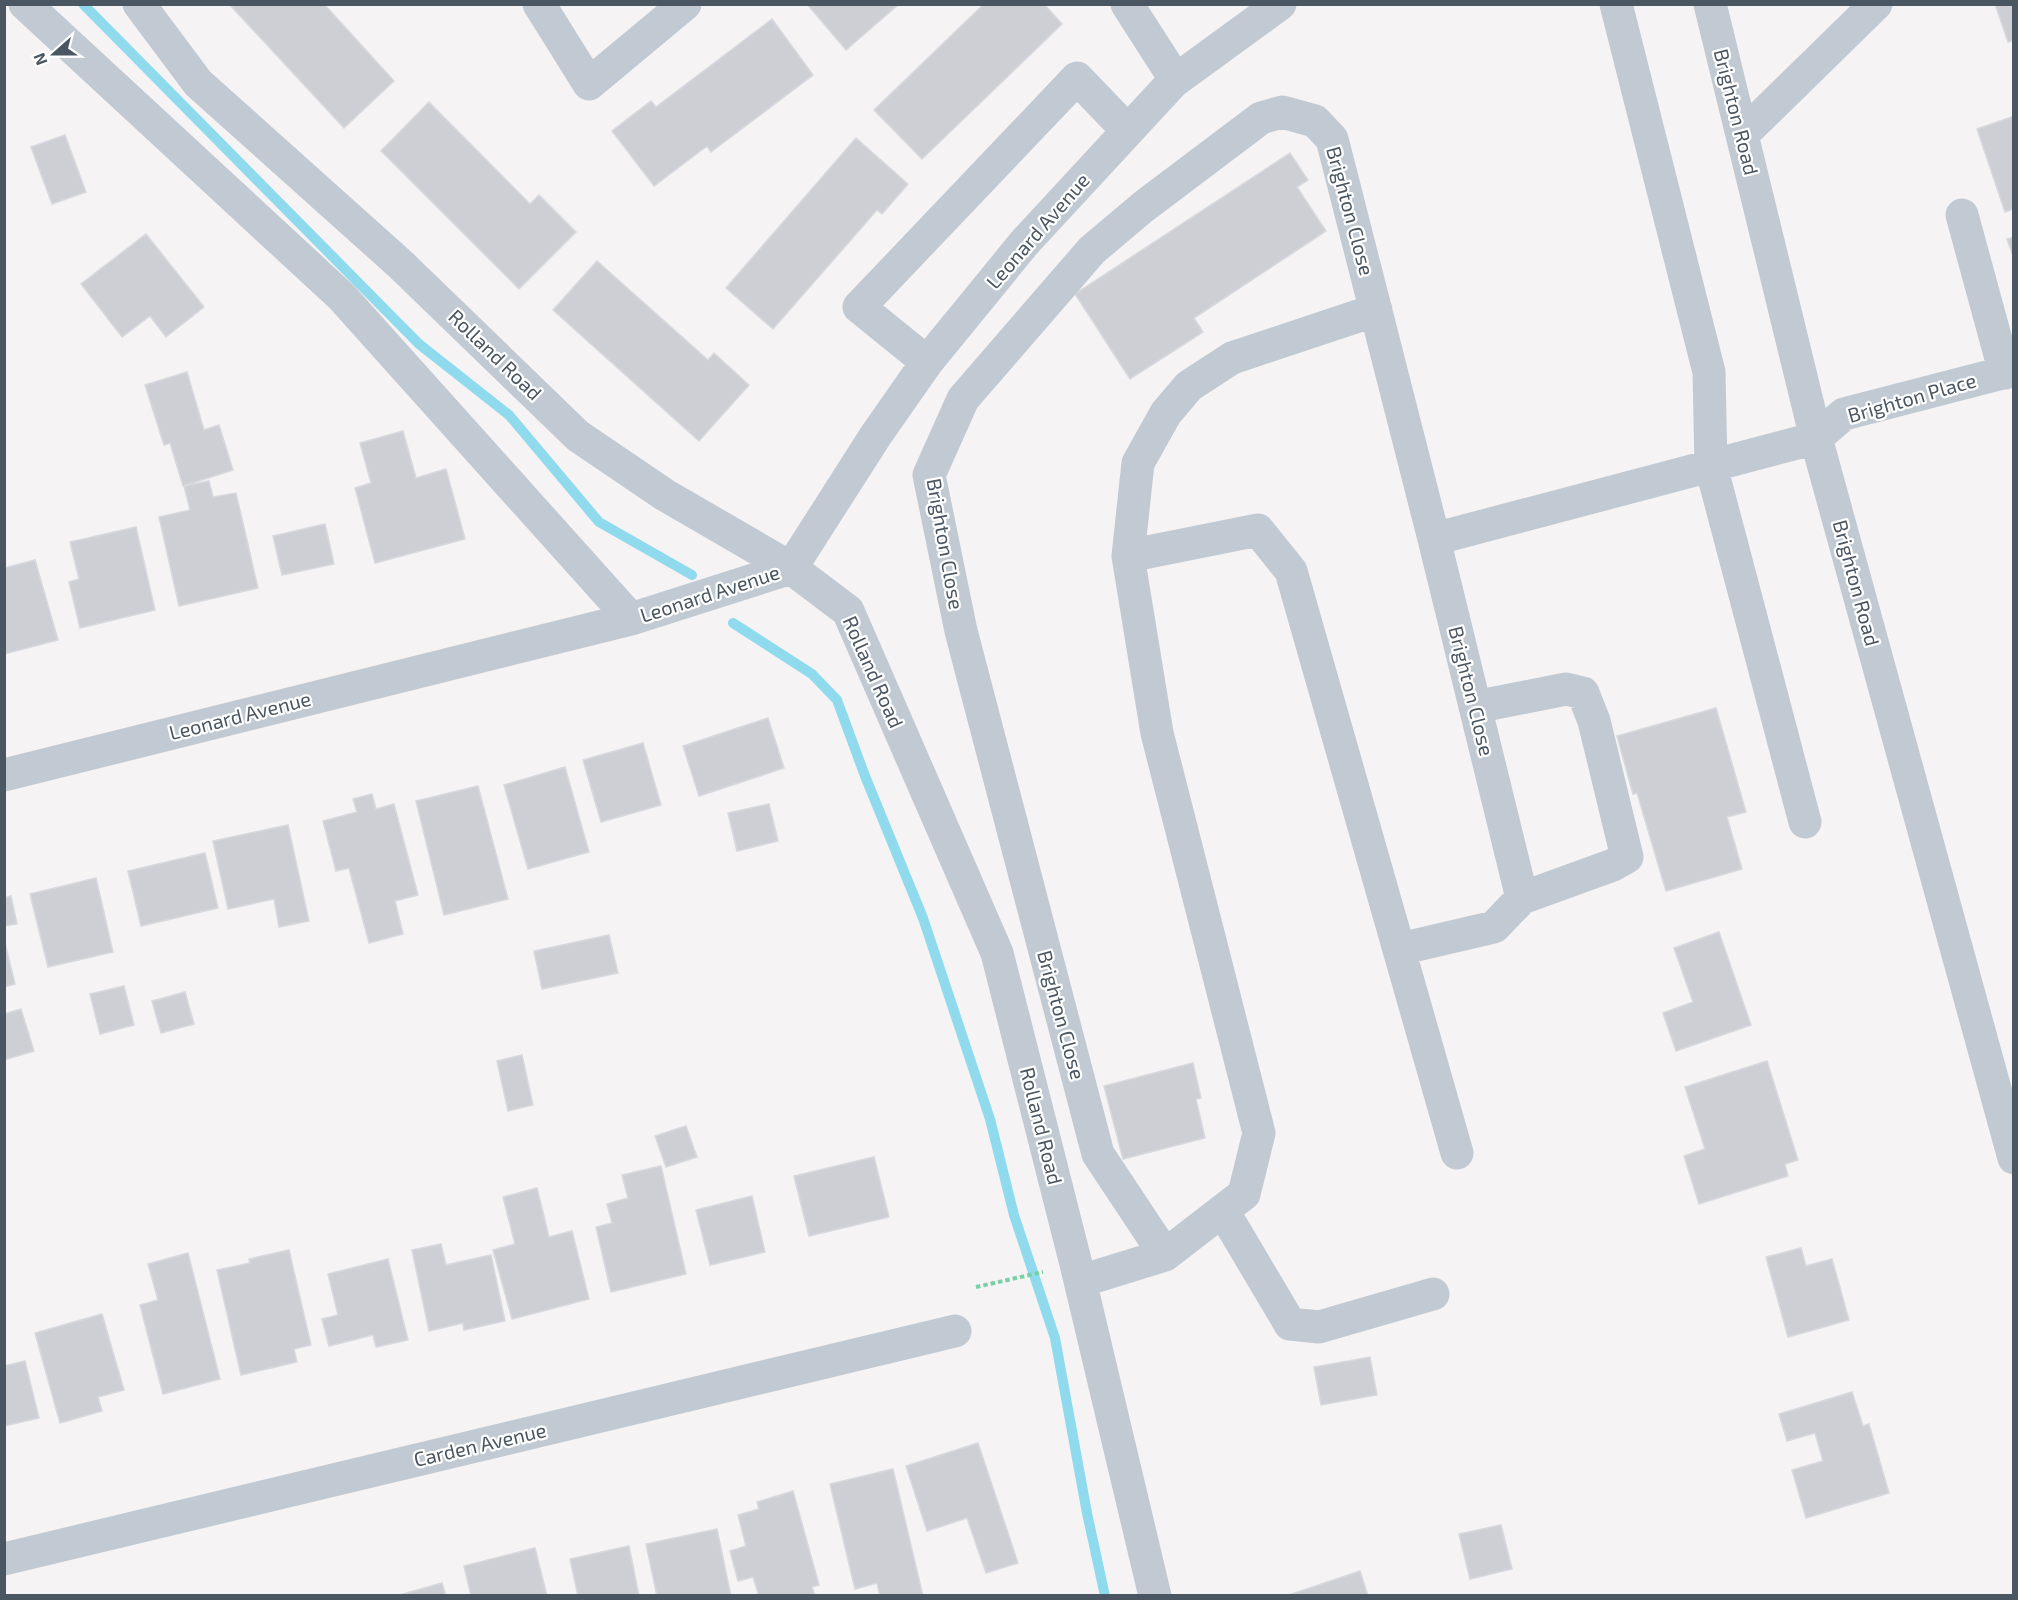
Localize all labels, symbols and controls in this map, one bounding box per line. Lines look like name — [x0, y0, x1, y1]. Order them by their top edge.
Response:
north arrow — [24, 24, 84, 84]
street label: Brighton Road — [1710, 46, 1764, 177]
text: N — [29, 51, 50, 68]
street label: Brighton Close — [1322, 143, 1380, 278]
street label: Leonard Avenue — [981, 168, 1094, 293]
street label: Rolland Road — [444, 304, 547, 405]
street label: Brighton Place — [1845, 367, 1979, 427]
street label: Brighton Close — [923, 476, 969, 611]
street label: Brighton Road — [1829, 517, 1885, 648]
street label: Leonard Avenue — [637, 559, 782, 627]
street label: Rolland Road — [839, 612, 909, 731]
street label: Brighton Close — [1444, 623, 1500, 758]
street label: Leonard Avenue — [166, 686, 313, 744]
street label: Brighton Close — [1033, 947, 1091, 1082]
street label: Rolland Road — [1016, 1065, 1068, 1187]
street label: Carden Avenue — [411, 1417, 548, 1471]

